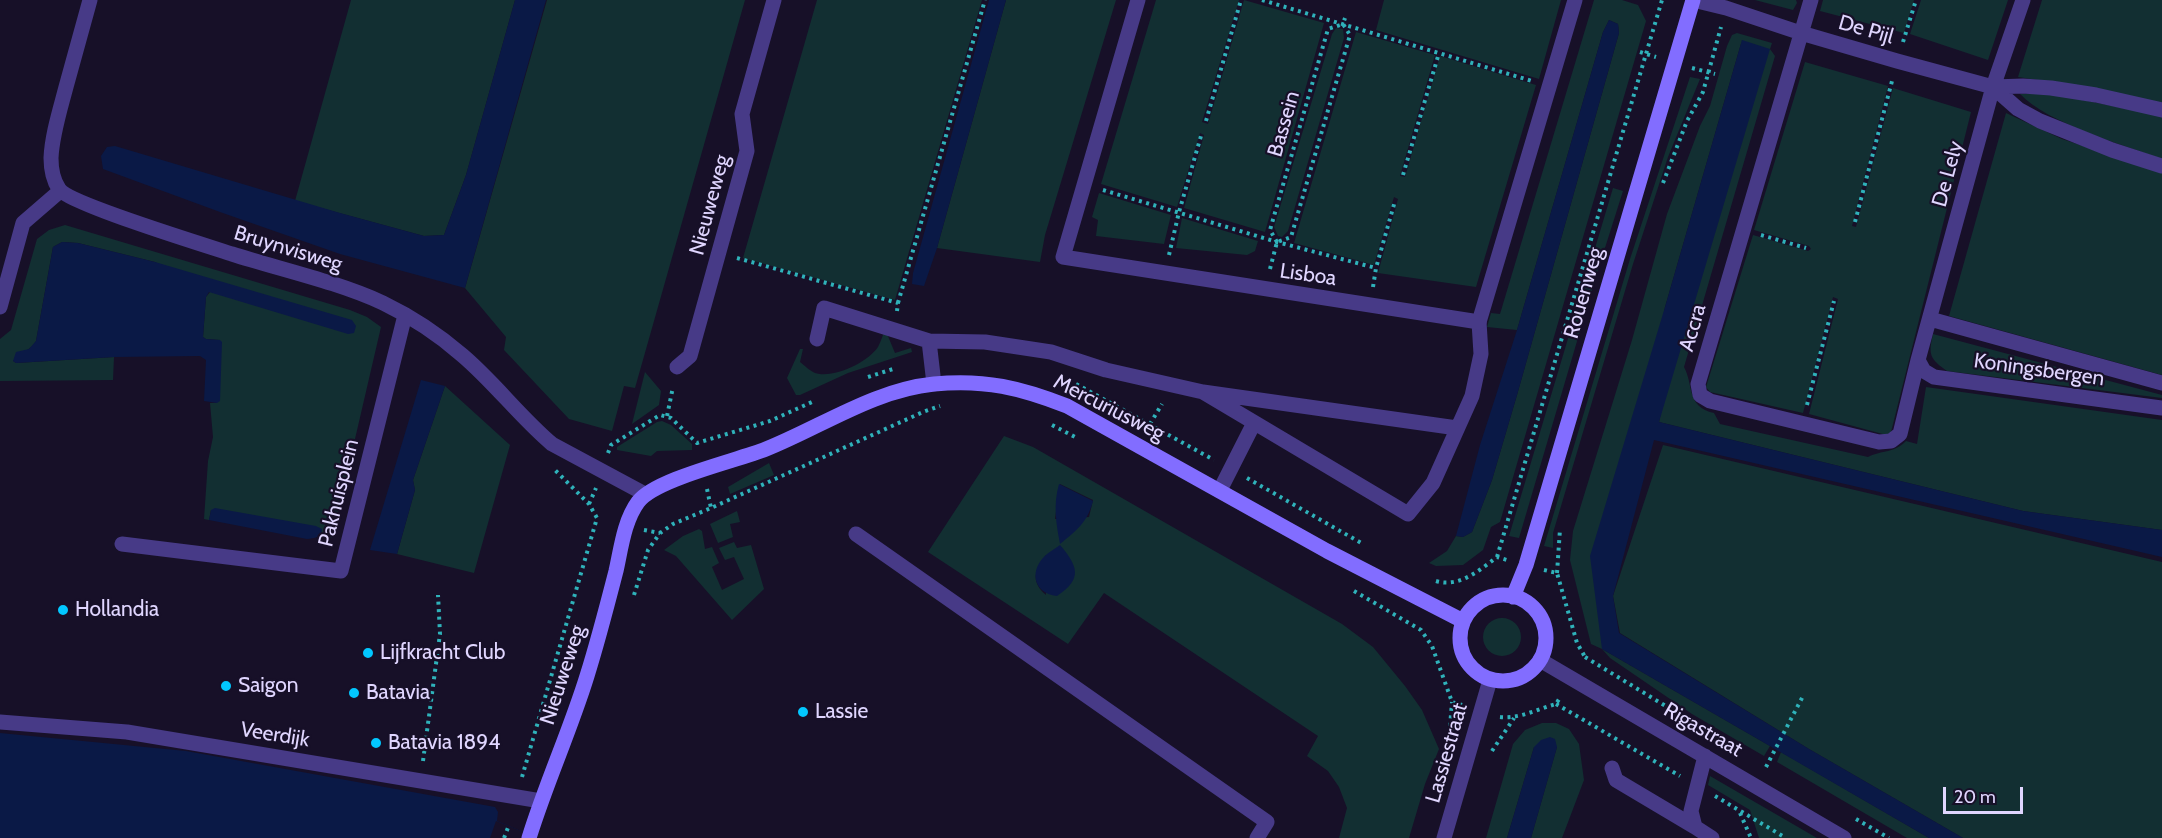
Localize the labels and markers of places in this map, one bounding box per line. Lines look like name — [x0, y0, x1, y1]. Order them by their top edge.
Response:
place label: Hollandia — [75, 597, 159, 623]
marker: Hollandia — [56, 603, 70, 617]
place label: Lijfkracht Club — [380, 640, 505, 666]
marker: Lijfkracht Club — [361, 646, 375, 660]
place label: Saigon — [238, 673, 299, 699]
marker: Saigon — [219, 679, 233, 693]
place label: Batavia — [366, 680, 430, 706]
marker: Batavia — [347, 686, 361, 700]
place label: Lassie — [815, 699, 868, 725]
marker: Lassie — [796, 705, 810, 719]
place label: Batavia 1894 — [388, 730, 500, 756]
marker: Batavia 1894 — [369, 736, 383, 750]

